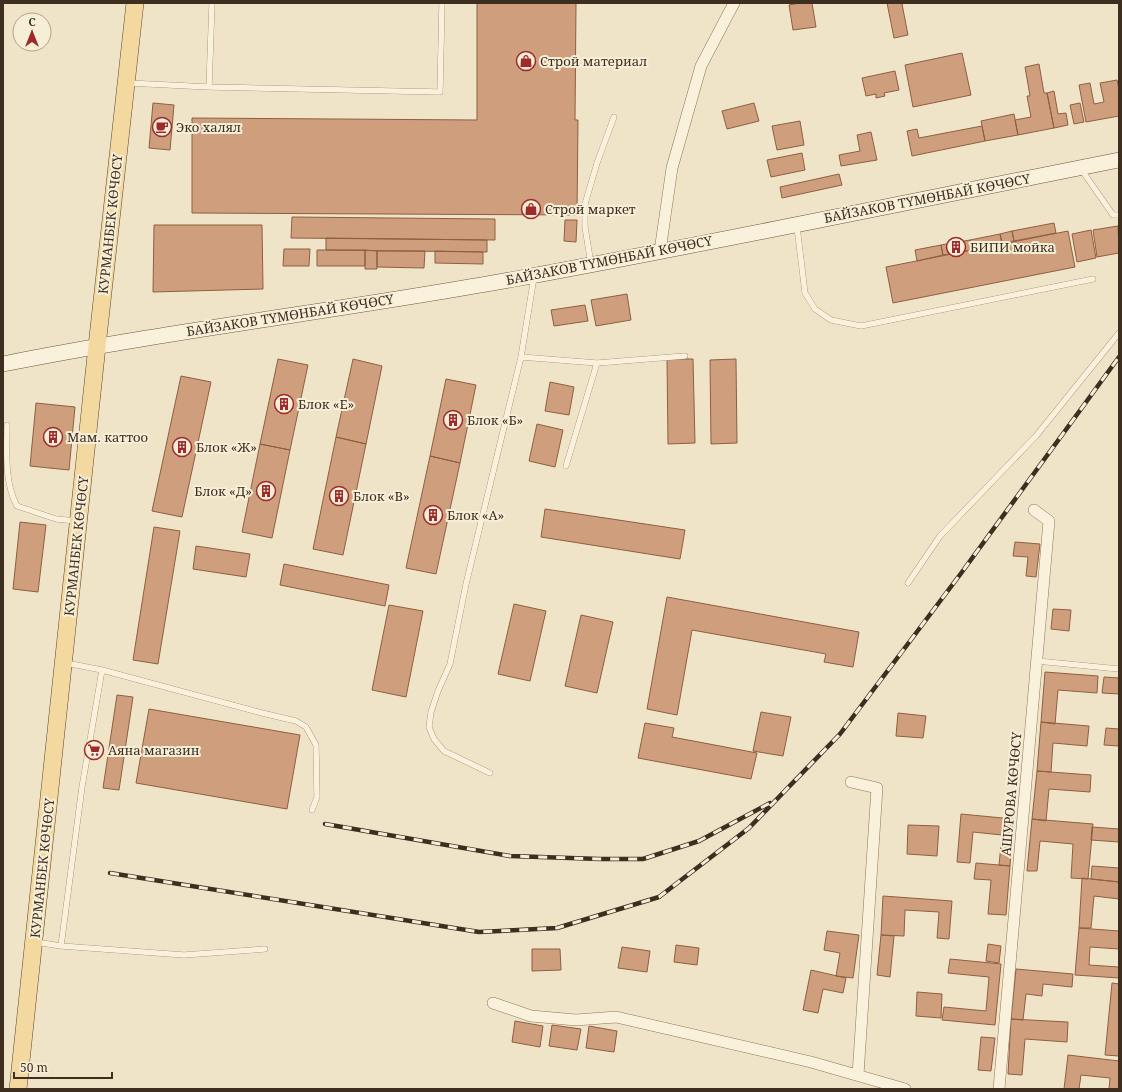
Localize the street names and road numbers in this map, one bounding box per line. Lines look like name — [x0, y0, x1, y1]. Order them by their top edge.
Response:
street label: КУРМАНБЕК КӨЧӨСҮ — [94, 152, 126, 295]
street label: БАЙЗАКОВ ТҮМӨНБАЙ КӨЧӨСҮ — [822, 169, 1032, 227]
street label: БАЙЗАКОВ ТҮМӨНБАЙ КӨЧӨСҮ — [504, 231, 714, 289]
street label: БАЙЗАКОВ ТҮМӨНБАЙ КӨЧӨСҮ — [185, 290, 396, 340]
street label: КУРМАНБЕК КӨЧӨСҮ — [60, 474, 92, 617]
street label: АШУРОВА КӨЧӨСҮ — [997, 730, 1025, 857]
street label: КУРМАНБЕК КӨЧӨСҮ — [26, 796, 58, 939]

